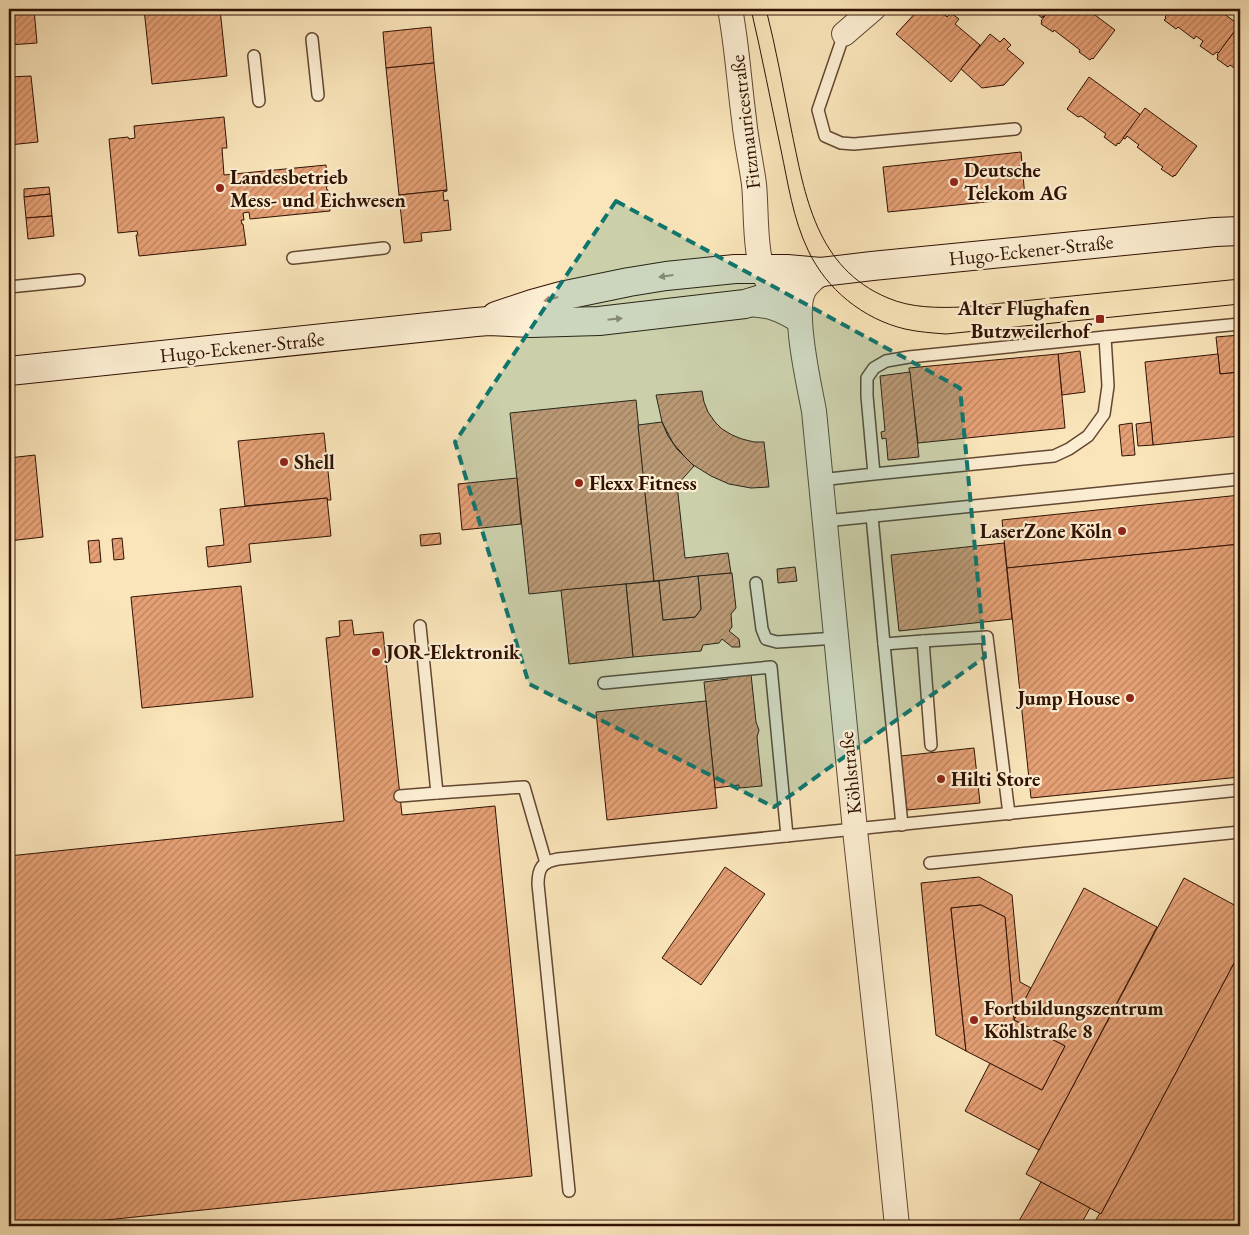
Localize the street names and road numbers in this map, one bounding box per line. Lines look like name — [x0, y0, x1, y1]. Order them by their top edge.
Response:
street label: Fitzmauricestraße — [724, 53, 766, 191]
street label: Hugo-Eckener-Straße — [947, 228, 1115, 272]
street label: Hugo-Eckener-Straße — [158, 325, 326, 369]
street label: Köhlstraße — [833, 730, 867, 816]

